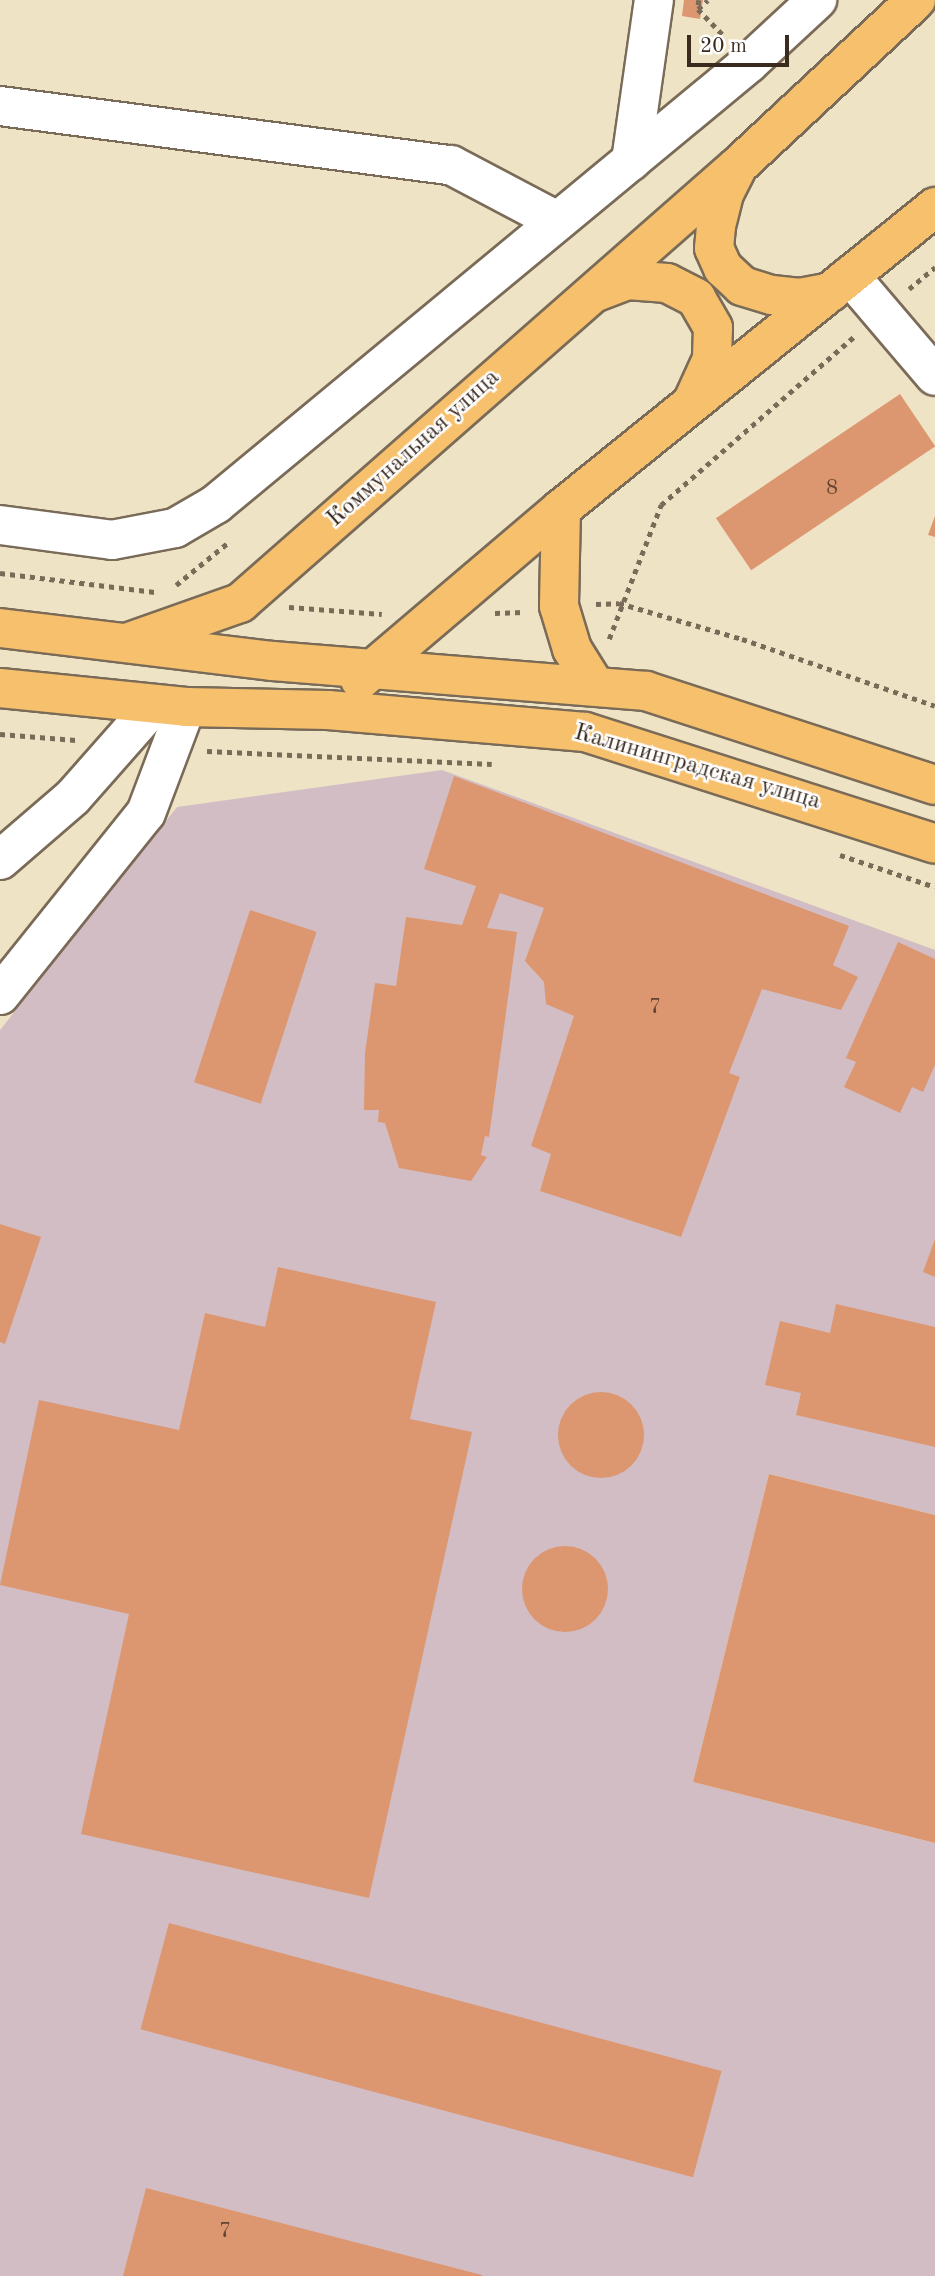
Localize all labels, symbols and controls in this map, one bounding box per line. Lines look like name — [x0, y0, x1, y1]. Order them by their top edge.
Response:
scale bar — [690, 21, 792, 65]
text: 20 m — [700, 36, 747, 57]
street label: Коммунальная улица — [322, 364, 506, 534]
house number: 8 — [826, 476, 838, 502]
street label: Калининградская улица — [570, 719, 824, 817]
house number: 7 — [649, 995, 661, 1021]
house number: 7 — [219, 2219, 231, 2245]

